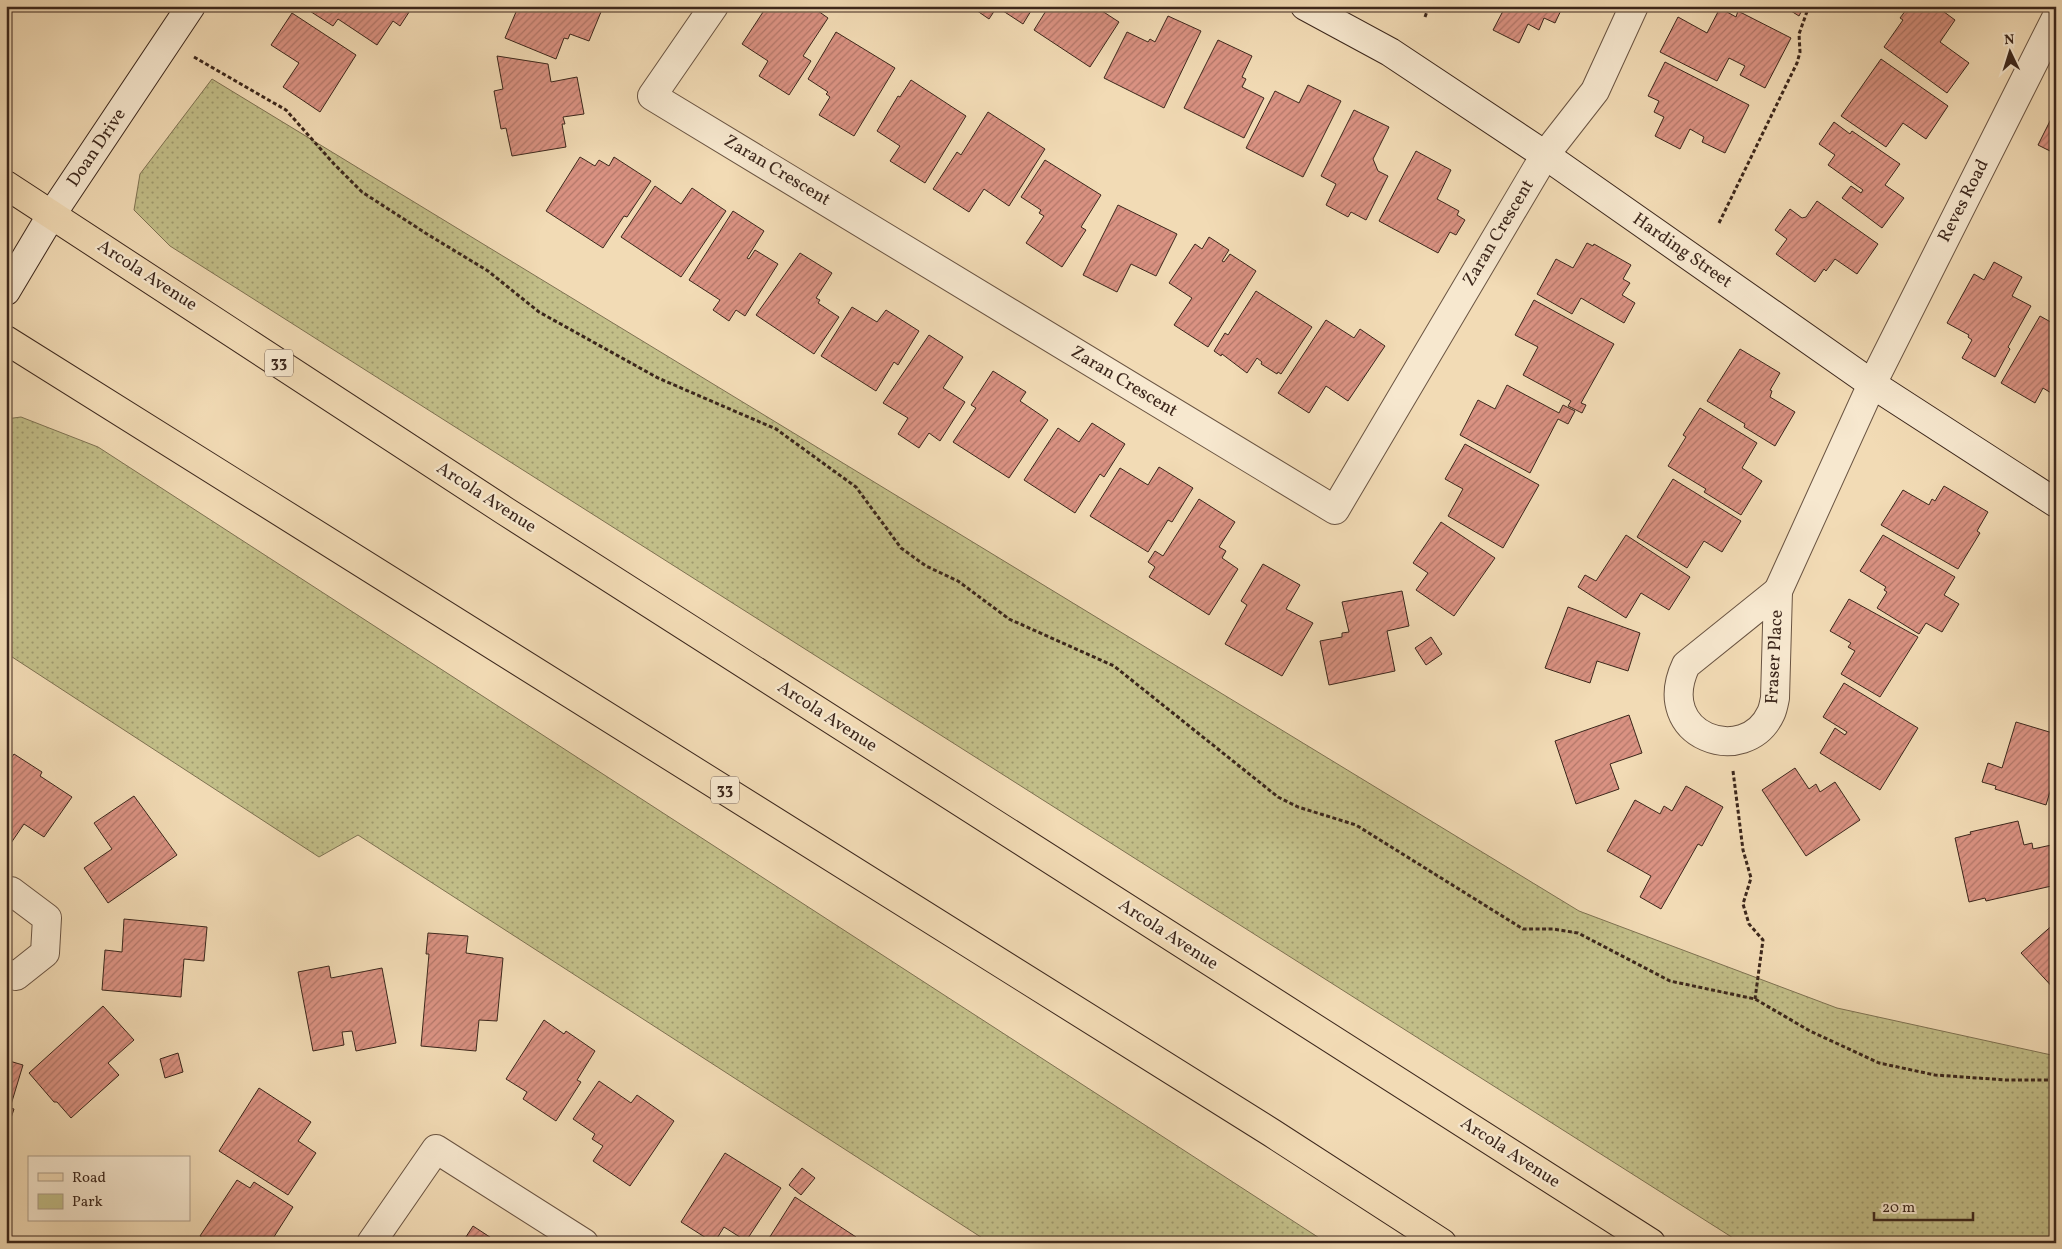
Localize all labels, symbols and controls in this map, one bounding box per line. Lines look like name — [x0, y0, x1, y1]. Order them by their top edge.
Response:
north arrow — [1984, 28, 2034, 78]
text: N — [2003, 31, 2015, 50]
street label: Doan Drive — [61, 104, 133, 192]
street label: Zaran Crescent — [719, 129, 835, 213]
street label: Reves Road — [1932, 155, 1996, 247]
street label: Zaran Crescent — [1457, 175, 1541, 291]
street label: Harding Street — [1627, 207, 1737, 295]
street label: Arcola Avenue — [92, 234, 202, 318]
street label: Zaran Crescent — [1066, 340, 1182, 424]
road number: 33 — [265, 349, 293, 376]
street label: Arcola Avenue — [431, 456, 541, 540]
street label: Fraser Place — [1760, 609, 1790, 705]
street label: Arcola Avenue — [772, 675, 882, 759]
road number: 33 — [711, 776, 739, 804]
street label: Arcola Avenue — [1113, 893, 1223, 977]
street label: Arcola Avenue — [1455, 1111, 1565, 1195]
legend — [28, 1156, 190, 1222]
text: Road — [72, 1168, 106, 1189]
scale bar — [1874, 1189, 1973, 1221]
text: Park — [72, 1192, 103, 1213]
text: 20 m — [1882, 1198, 1915, 1219]

